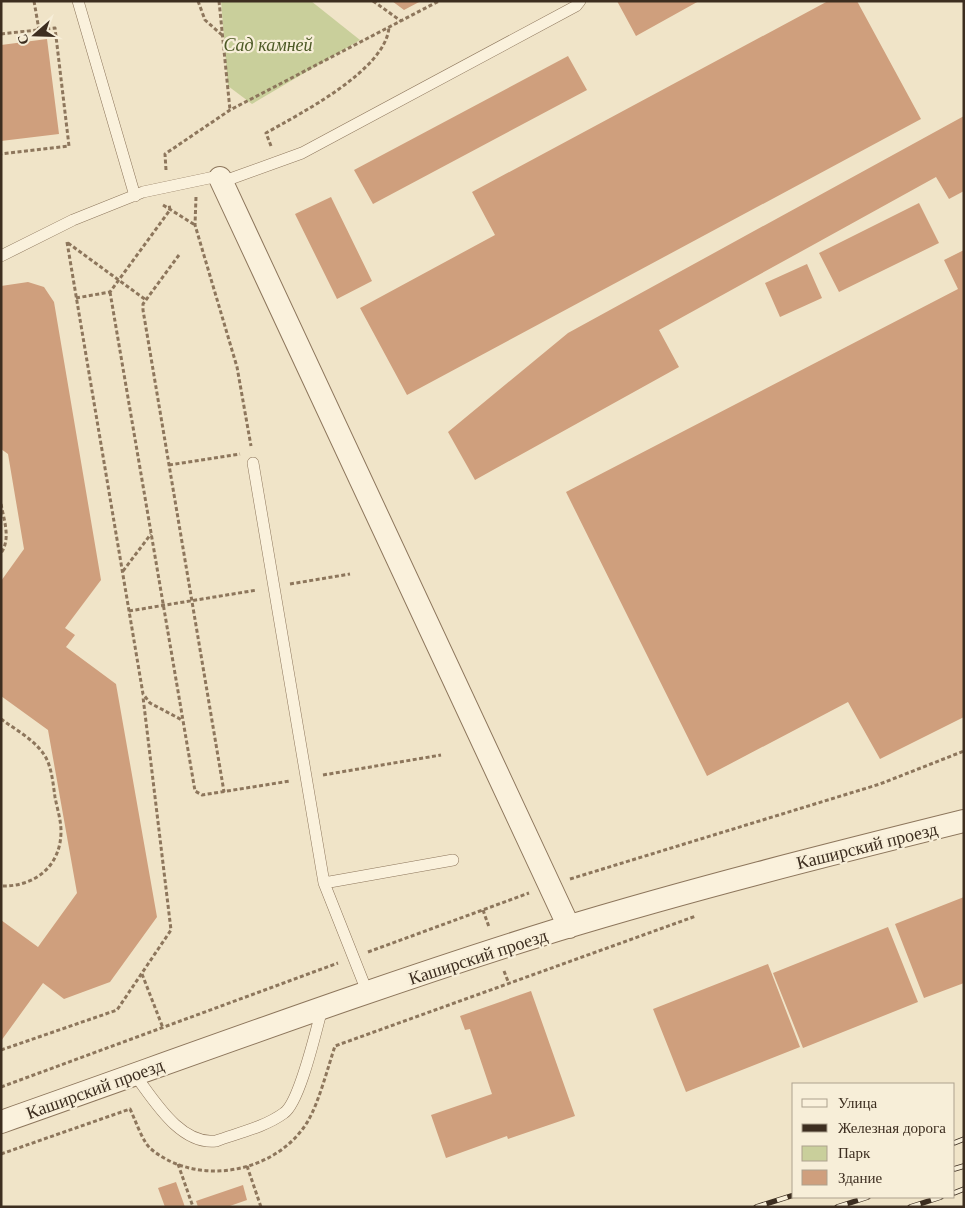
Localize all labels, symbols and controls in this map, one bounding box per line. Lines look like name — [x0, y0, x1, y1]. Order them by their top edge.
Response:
north arrow — [10, 10, 60, 60]
text: С — [14, 32, 32, 47]
park label: Сад камней — [223, 35, 313, 55]
street label: Каширский проезд — [794, 819, 940, 873]
street label: Каширский проезд — [406, 925, 550, 989]
street label: Каширский проезд — [24, 1055, 166, 1123]
legend — [792, 1083, 955, 1198]
text: Улица — [838, 1095, 877, 1111]
text: Железная дорога — [838, 1120, 946, 1136]
text: Парк — [838, 1145, 871, 1161]
text: Здание — [838, 1170, 882, 1186]

